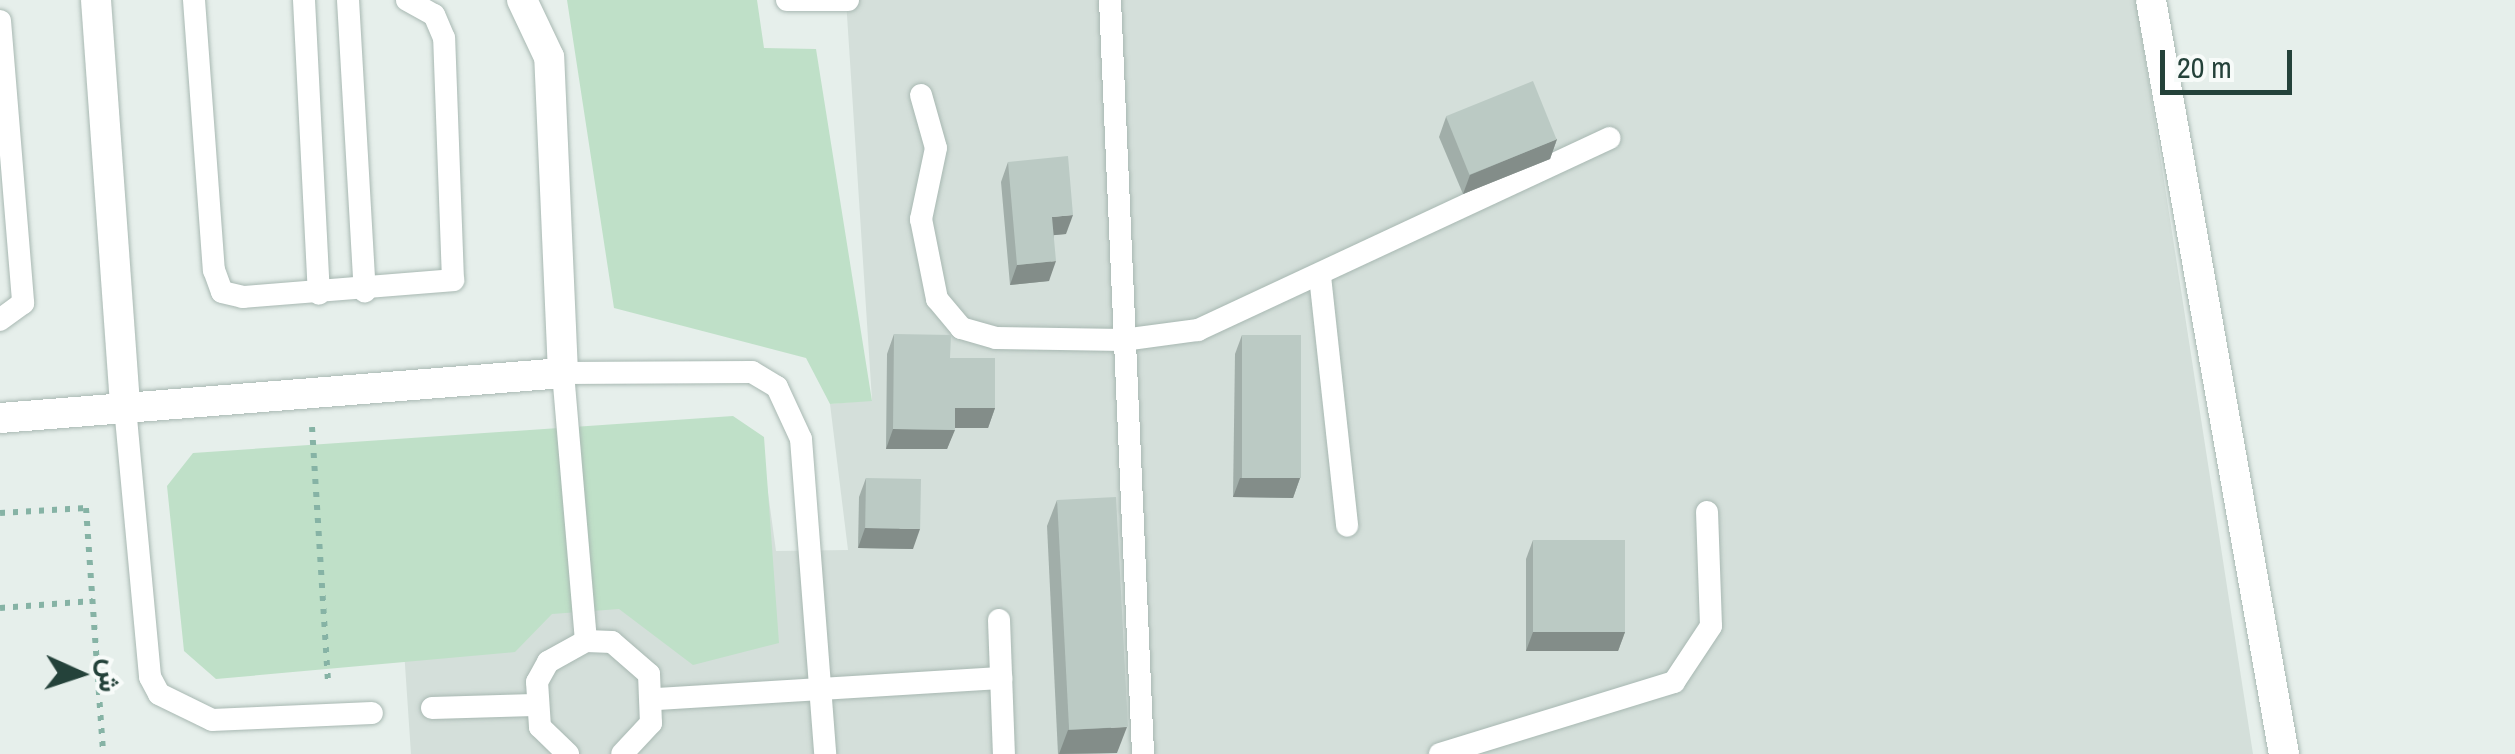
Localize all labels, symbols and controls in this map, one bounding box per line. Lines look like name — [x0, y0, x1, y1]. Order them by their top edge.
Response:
scale bar — [2165, 30, 2298, 92]
text: 20 m — [2177, 47, 2232, 87]
north arrow — [30, 624, 130, 724]
text: ش — [90, 658, 130, 693]

